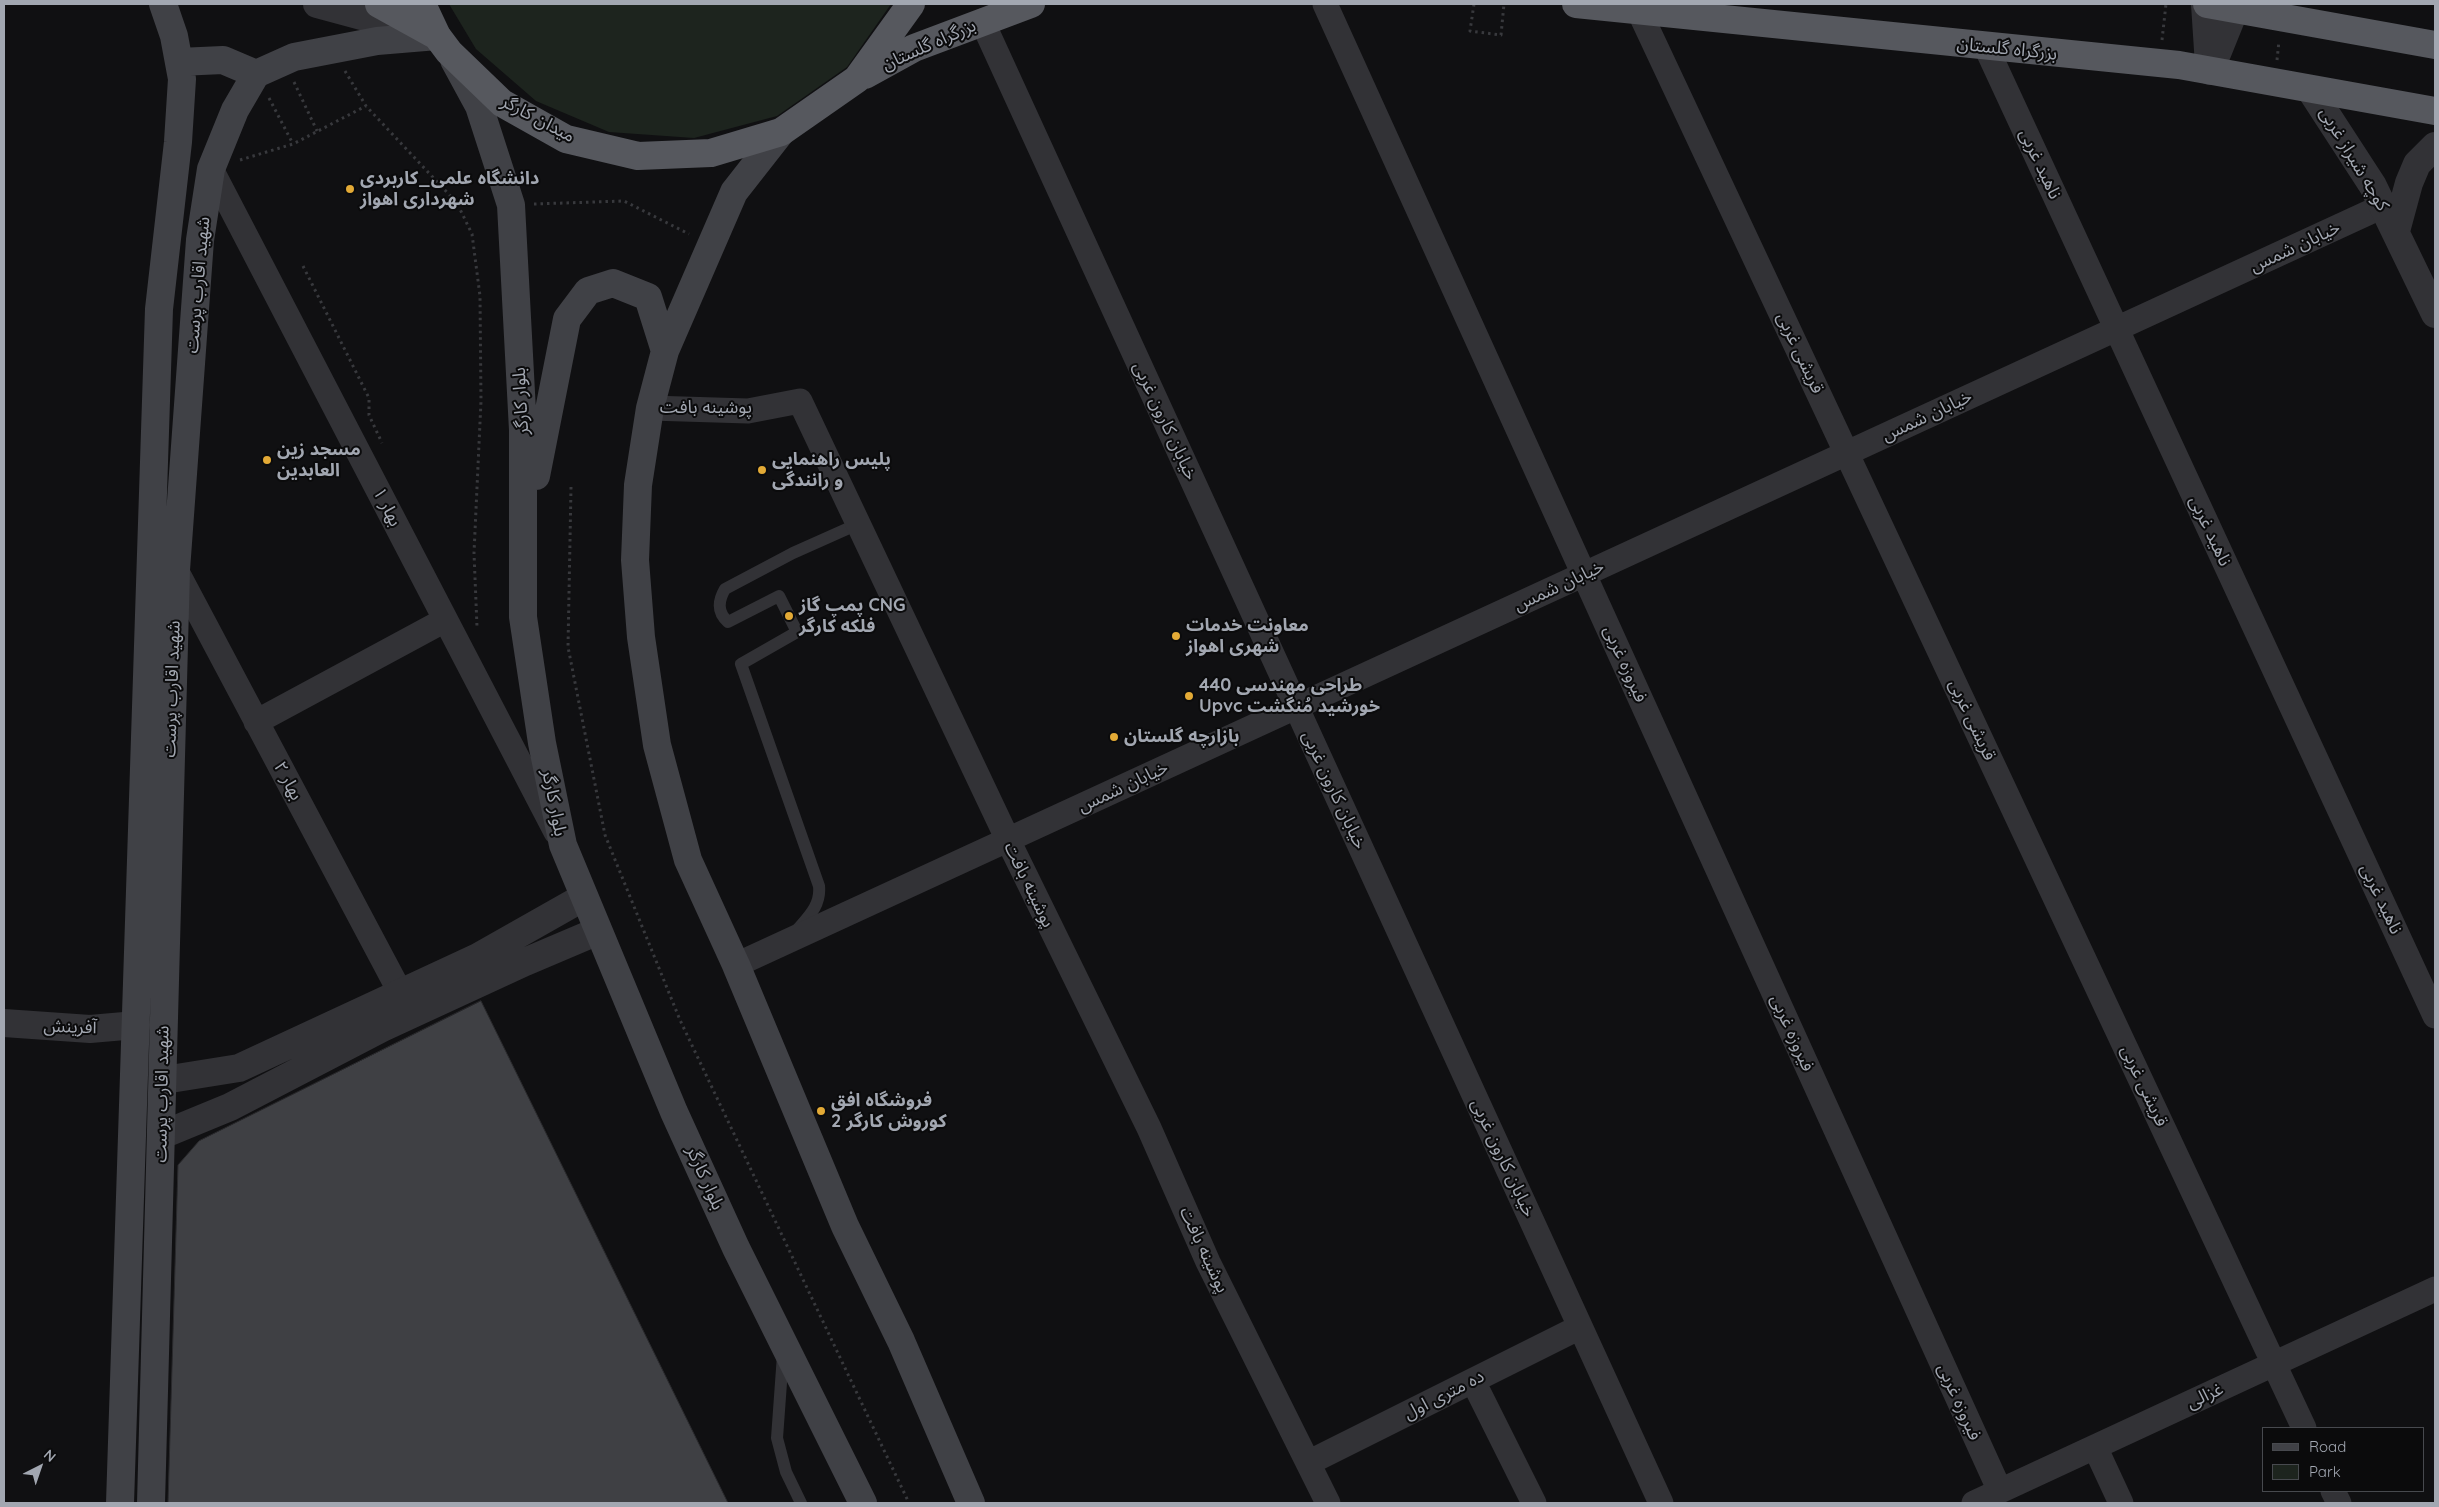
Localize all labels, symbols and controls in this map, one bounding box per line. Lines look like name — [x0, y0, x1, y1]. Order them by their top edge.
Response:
street label: بزرگراه گلستان — [879, 15, 979, 75]
street label: بزرگراه گلستان — [1956, 33, 2058, 65]
street label: میدان کارگر — [497, 91, 579, 147]
street label: کوچه شیراز غربی — [2315, 103, 2393, 215]
street label: ناهید غربی — [2014, 125, 2066, 203]
place label: دانشگاه علمی_کاربردی شهرداری اهواز — [360, 168, 539, 210]
marker: دانشگاه علمی_کاربردی شهرداری اهواز — [344, 183, 356, 195]
street label: شهید اقارب پرست — [181, 216, 215, 354]
street label: خیابان شمس — [2246, 217, 2344, 277]
street label: قریشی غربی — [1772, 309, 1828, 397]
street label: خیابان کارون غربی — [1128, 358, 1202, 484]
street label: بلوار کارگر — [508, 367, 534, 435]
street label: خیابان شمس — [1878, 386, 1976, 446]
street label: پوشینه بافت — [660, 397, 752, 419]
place label: مسجد زین العابدین — [277, 439, 361, 482]
place label: پلیس راهنمایی و رانندگی — [772, 449, 891, 492]
marker: مسجد زین العابدین — [261, 454, 273, 466]
marker: پلیس راهنمایی و رانندگی — [756, 464, 768, 476]
street label: بهار ۱ — [368, 484, 406, 530]
street label: ناهید غربی — [2184, 492, 2236, 570]
street label: خیابان شمس — [1510, 556, 1608, 616]
place label: پمپ گاز CNG فلکه کارگر — [799, 595, 906, 638]
marker: پمپ گاز CNG فلکه کارگر — [783, 610, 795, 622]
place label: معاونت خدمات شهری اهواز — [1186, 615, 1309, 658]
street label: شهید اقارب پرست — [159, 620, 185, 758]
street label: فیروزه غربی — [1599, 622, 1651, 706]
marker: معاونت خدمات شهری اهواز — [1170, 630, 1182, 642]
place label: طراحی مهندسی 440 Upvc خورشید مُنگشت — [1199, 675, 1380, 718]
street label: قریشی غربی — [1944, 676, 2000, 764]
marker: طراحی مهندسی 440 Upvc خورشید مُنگشت — [1183, 690, 1195, 702]
place label: بازارچه گلستان — [1124, 726, 1239, 748]
street label: خیابان کارون غربی — [1297, 727, 1371, 853]
marker: بازارچه گلستان — [1108, 731, 1120, 743]
street label: خیابان شمس — [1074, 757, 1172, 817]
street label: بهار ۲ — [269, 758, 307, 804]
street label: بلوار کارگر — [537, 768, 571, 838]
street label: پوشینه بافت — [999, 839, 1059, 931]
street label: ناهید غربی — [2355, 860, 2407, 938]
street label: فیروزه غربی — [1766, 991, 1818, 1075]
street label: آفرینش — [43, 1015, 97, 1039]
street label: شهید اقارب پرست — [150, 1025, 174, 1163]
street label: قریشی غربی — [2116, 1042, 2172, 1130]
place label: فروشگاه افق کوروش کارگر 2 — [831, 1090, 947, 1132]
street label: خیابان کارون غربی — [1466, 1095, 1540, 1221]
marker: فروشگاه افق کوروش کارگر 2 — [815, 1105, 827, 1117]
street label: بلوار کارگر — [681, 1143, 729, 1213]
street label: پوشینه بافت — [1175, 1204, 1233, 1296]
street label: فیروزه غربی — [1933, 1360, 1985, 1444]
street label: ده متری اول — [1400, 1366, 1488, 1424]
street label: غزالی — [2183, 1378, 2227, 1414]
legend — [2262, 1427, 2424, 1492]
text: Road — [2309, 1437, 2346, 1456]
north arrow — [15, 1442, 65, 1492]
text: N — [40, 1446, 60, 1466]
text: Park — [2309, 1462, 2341, 1481]

